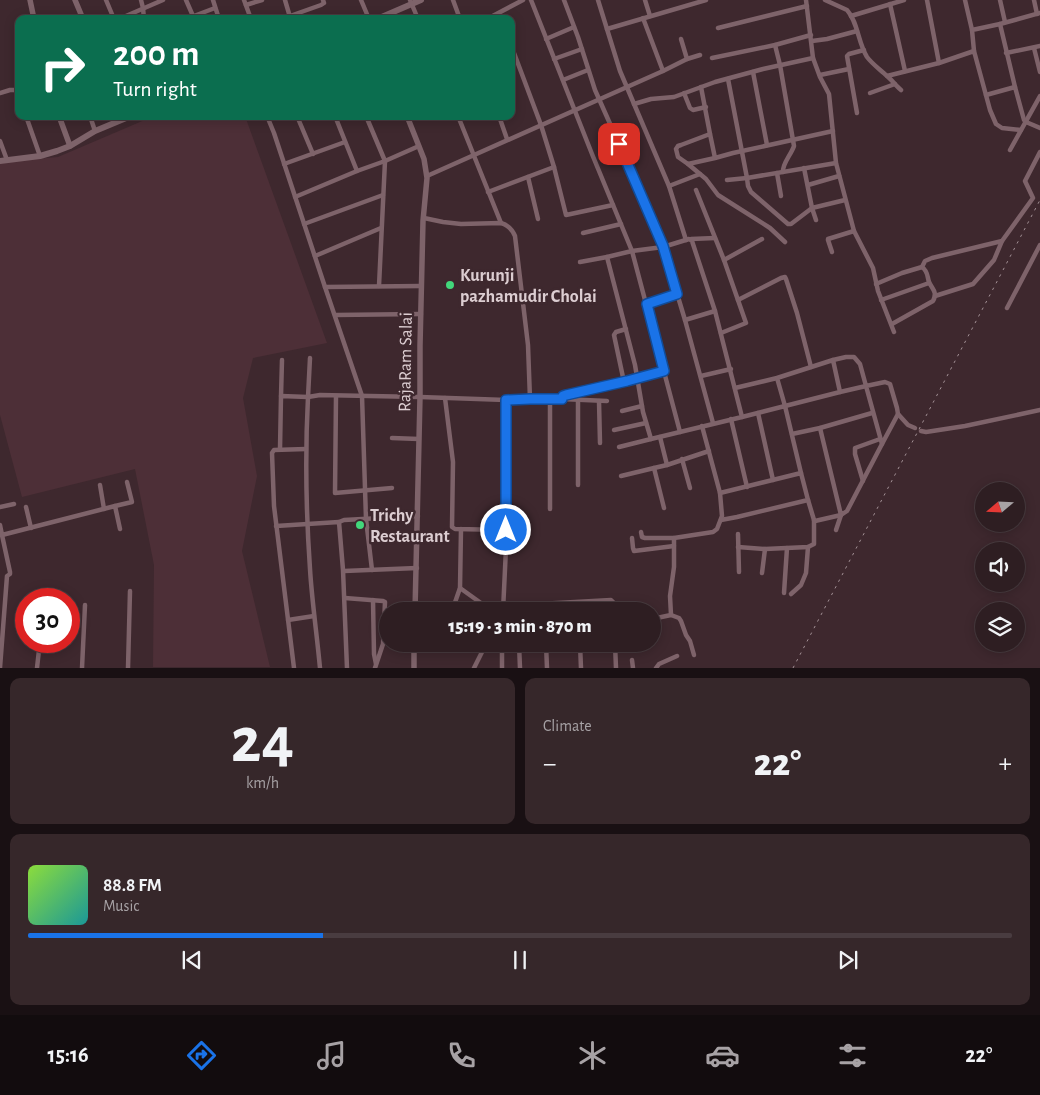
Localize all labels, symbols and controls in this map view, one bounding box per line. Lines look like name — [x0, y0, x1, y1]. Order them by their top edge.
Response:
icon: right — [30, 35, 95, 100]
text: 200 m — [113, 37, 200, 72]
text: Turn right — [113, 78, 197, 100]
pin — [598, 123, 640, 165]
icon: arrive — [605, 130, 633, 158]
place label: Kurunji pazhamudir Cholai — [460, 267, 597, 306]
marker: Kurunji pazhamudir Cholai — [444, 279, 456, 291]
street label: RajaRam Salai — [396, 312, 416, 412]
north arrow — [975, 482, 1025, 532]
map controls — [975, 482, 1025, 652]
position arrow — [479, 503, 531, 555]
place label: Trichy Restaurant — [370, 507, 450, 546]
marker: Trichy Restaurant — [354, 519, 366, 531]
button: sound — [975, 542, 1025, 592]
speed limit sign: 30 — [15, 588, 80, 653]
button: layers — [975, 602, 1025, 652]
text: 15:19 · 3 min · 870 m — [448, 617, 592, 636]
text: 24 — [231, 709, 294, 774]
text: Climate — [543, 718, 592, 734]
text: 22° — [754, 745, 801, 783]
text: − — [543, 750, 556, 778]
text: + — [999, 750, 1012, 778]
text: km/h — [246, 775, 279, 791]
text: 88.8 FM — [103, 876, 162, 895]
text: Music — [103, 898, 139, 914]
icon: previous — [178, 946, 206, 974]
icon: pause — [506, 946, 534, 974]
icon: next — [834, 946, 862, 974]
icon: directions — [184, 1038, 219, 1073]
icon: music — [314, 1038, 349, 1073]
icon: phone — [444, 1038, 479, 1073]
icon: climate — [575, 1038, 610, 1073]
icon: car — [705, 1038, 740, 1073]
icon: filters — [835, 1038, 870, 1073]
text: 15:16 — [48, 1044, 89, 1066]
text: 22° — [965, 1044, 992, 1066]

